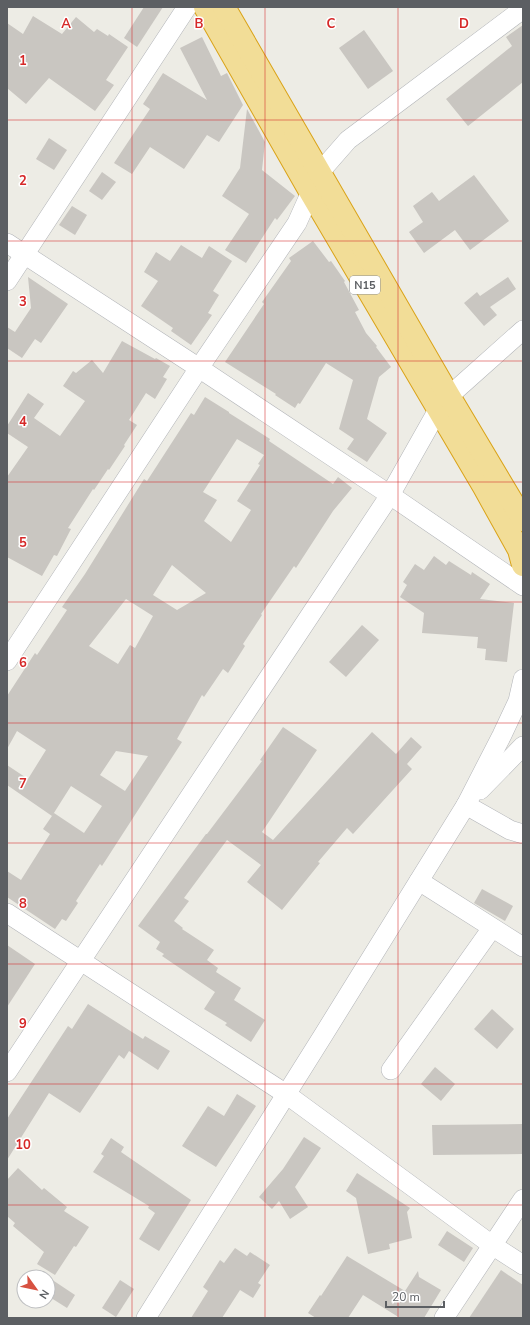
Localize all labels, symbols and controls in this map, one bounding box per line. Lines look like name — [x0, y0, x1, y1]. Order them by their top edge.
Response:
text: A — [61, 15, 71, 33]
text: B — [195, 15, 204, 33]
text: C — [327, 15, 336, 33]
text: D — [459, 15, 469, 33]
text: 1 — [19, 52, 27, 70]
text: 2 — [19, 172, 27, 190]
road number: N15 — [350, 276, 380, 294]
text: 3 — [19, 293, 27, 311]
text: 4 — [19, 413, 27, 431]
text: 5 — [19, 534, 27, 552]
text: 6 — [19, 654, 27, 672]
text: 7 — [19, 775, 27, 793]
text: 8 — [19, 895, 27, 913]
text: 9 — [19, 1015, 27, 1033]
text: 10 — [15, 1136, 31, 1154]
north arrow — [16, 1269, 56, 1309]
scale bar — [386, 1283, 444, 1309]
text: N — [35, 1287, 52, 1302]
text: 20 m — [392, 1289, 420, 1305]

